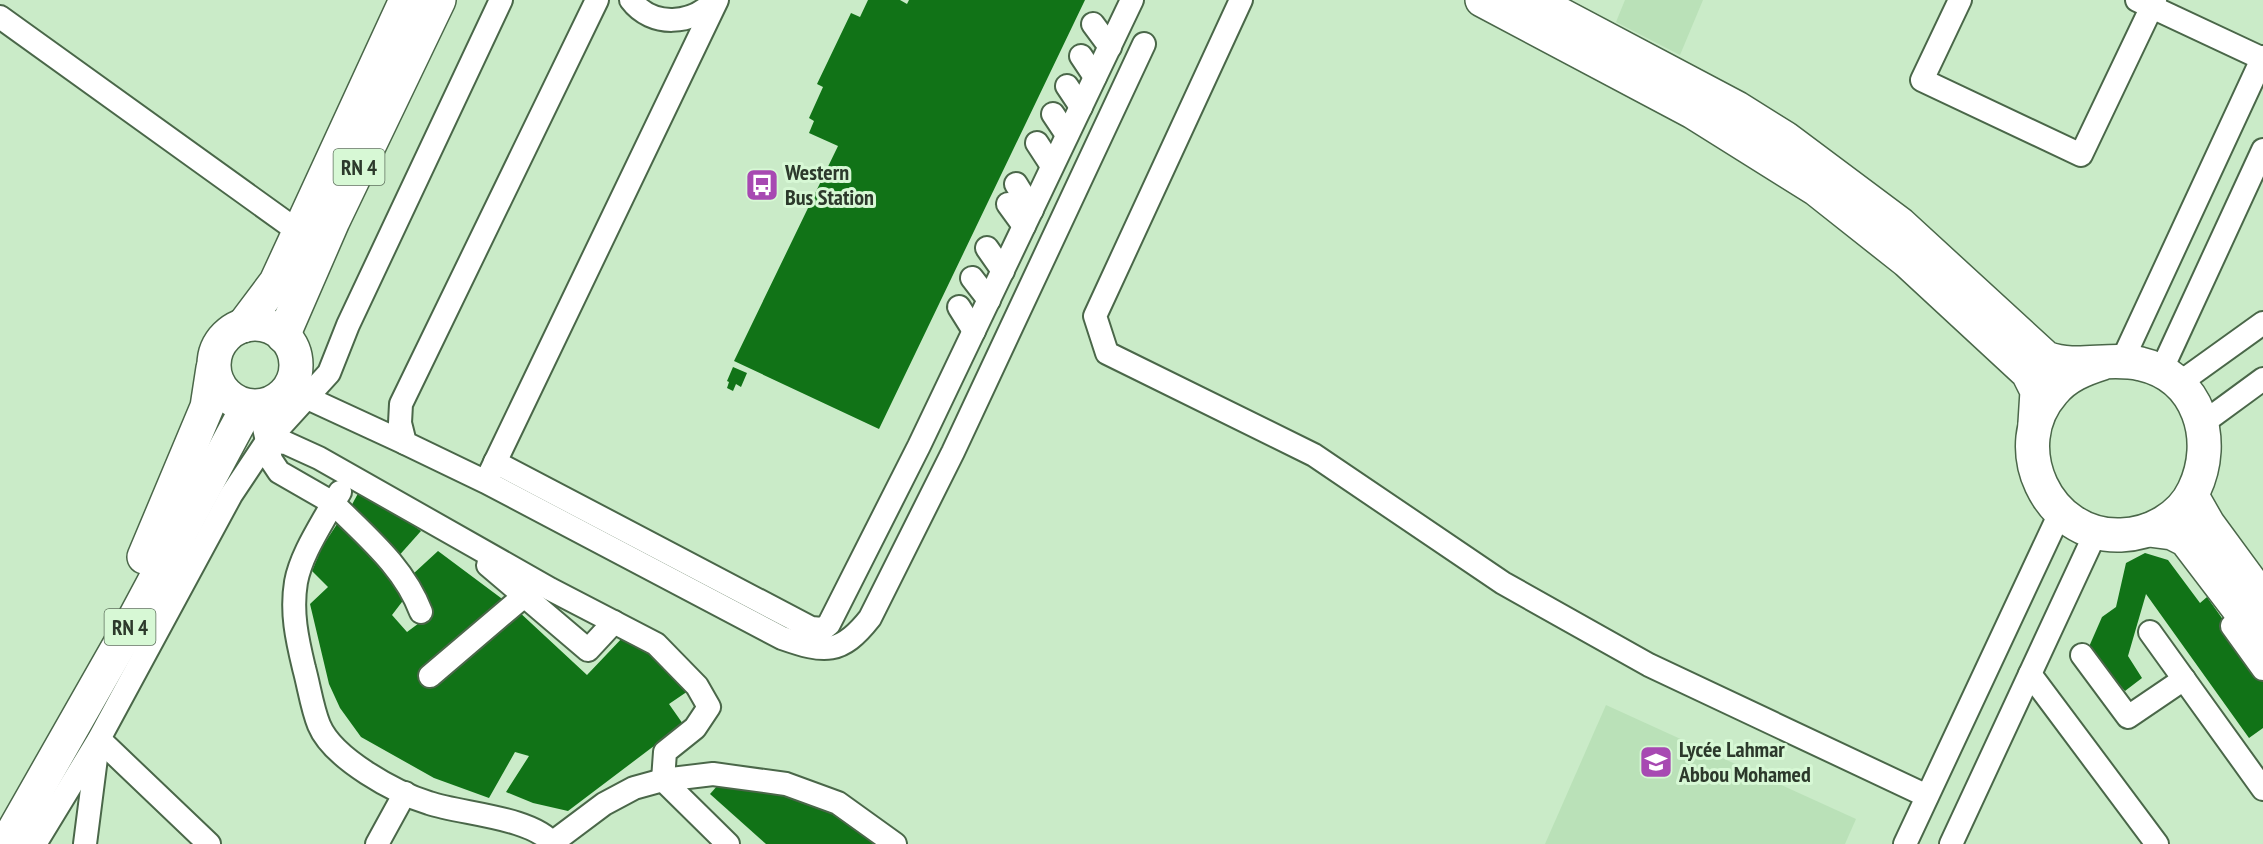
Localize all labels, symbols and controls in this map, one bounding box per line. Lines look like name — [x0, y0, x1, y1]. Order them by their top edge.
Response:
road number: RN 4 — [334, 149, 385, 185]
place label: Western Bus Station — [784, 158, 874, 211]
bus stop icon: Western Bus Station — [744, 167, 780, 203]
road number: RN 4 — [104, 609, 156, 645]
place label: Lycée Lahmar Abbou Mohamed — [1678, 735, 1811, 788]
school or university icon: Lycée Lahmar Abbou Mohamed — [1638, 744, 1674, 780]

